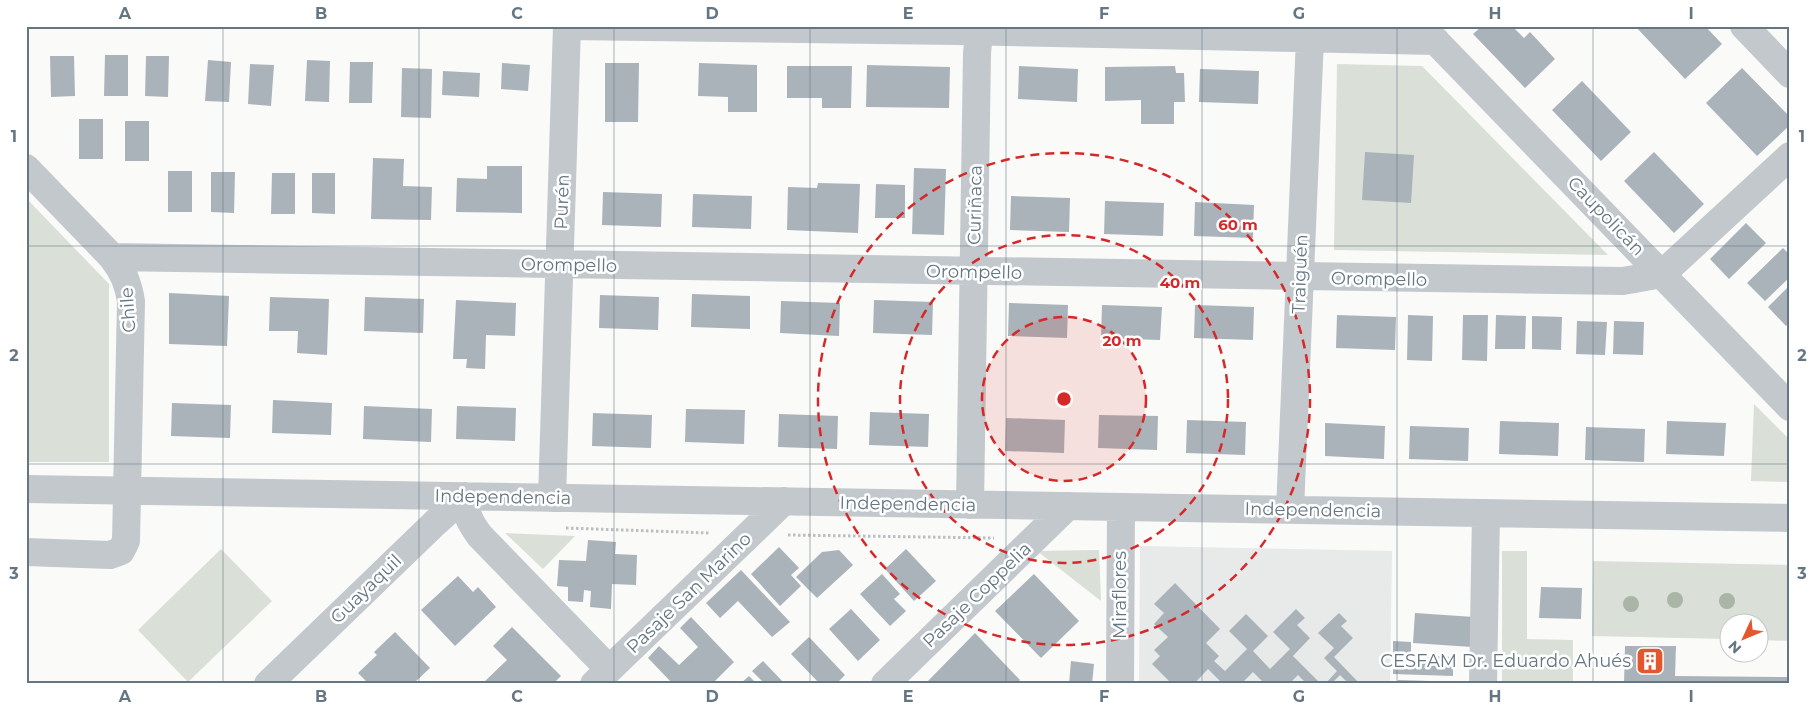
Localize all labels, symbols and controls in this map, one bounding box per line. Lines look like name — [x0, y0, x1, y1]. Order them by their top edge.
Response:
text: A — [118, 4, 132, 23]
text: B — [315, 4, 327, 23]
text: C — [511, 4, 523, 23]
text: D — [705, 4, 719, 23]
text: E — [903, 4, 913, 23]
text: F — [1099, 4, 1109, 23]
text: G — [1293, 4, 1305, 23]
text: H — [1489, 4, 1501, 23]
text: I — [1688, 4, 1694, 23]
text: 1 — [11, 127, 17, 146]
text: 1 — [1799, 127, 1805, 146]
street label: Curiñaca — [963, 165, 987, 245]
street label: Caupolicán — [1563, 172, 1649, 260]
street label: Purén — [550, 174, 574, 230]
text: 60 m — [1218, 215, 1258, 234]
street label: Traiguén — [1288, 234, 1312, 314]
street label: Orompello — [521, 253, 617, 277]
street label: Orompello — [926, 260, 1022, 284]
street label: Orompello — [1331, 267, 1427, 291]
text: 40 m — [1160, 273, 1200, 292]
street label: Chile — [115, 286, 141, 333]
text: 20 m — [1102, 331, 1142, 350]
text: 2 — [9, 346, 19, 365]
text: 2 — [1797, 346, 1807, 365]
centre of rings — [1055, 390, 1073, 408]
street label: Independencia — [435, 485, 571, 509]
street label: Independencia — [840, 492, 976, 516]
street label: Independencia — [1245, 498, 1381, 522]
street label: Pasaje San Marino — [622, 528, 756, 658]
street label: Pasaje Coppelia — [918, 538, 1036, 652]
street label: Guayaquil — [326, 550, 406, 628]
street label: Miraflores — [1109, 551, 1131, 639]
text: 3 — [8, 564, 19, 583]
text: 3 — [1796, 564, 1807, 583]
north arrow — [1718, 612, 1768, 662]
text: N — [1724, 637, 1745, 657]
building icon: CESFAM Dr. Eduardo Ahués — [1635, 646, 1665, 676]
place label: CESFAM Dr. Eduardo Ahués — [1380, 650, 1631, 672]
text: A — [118, 687, 132, 706]
text: B — [315, 687, 327, 706]
text: C — [511, 687, 523, 706]
text: D — [705, 687, 719, 706]
text: E — [903, 687, 913, 706]
text: F — [1099, 687, 1109, 706]
text: G — [1293, 687, 1305, 706]
text: H — [1489, 687, 1501, 706]
text: I — [1688, 687, 1694, 706]

